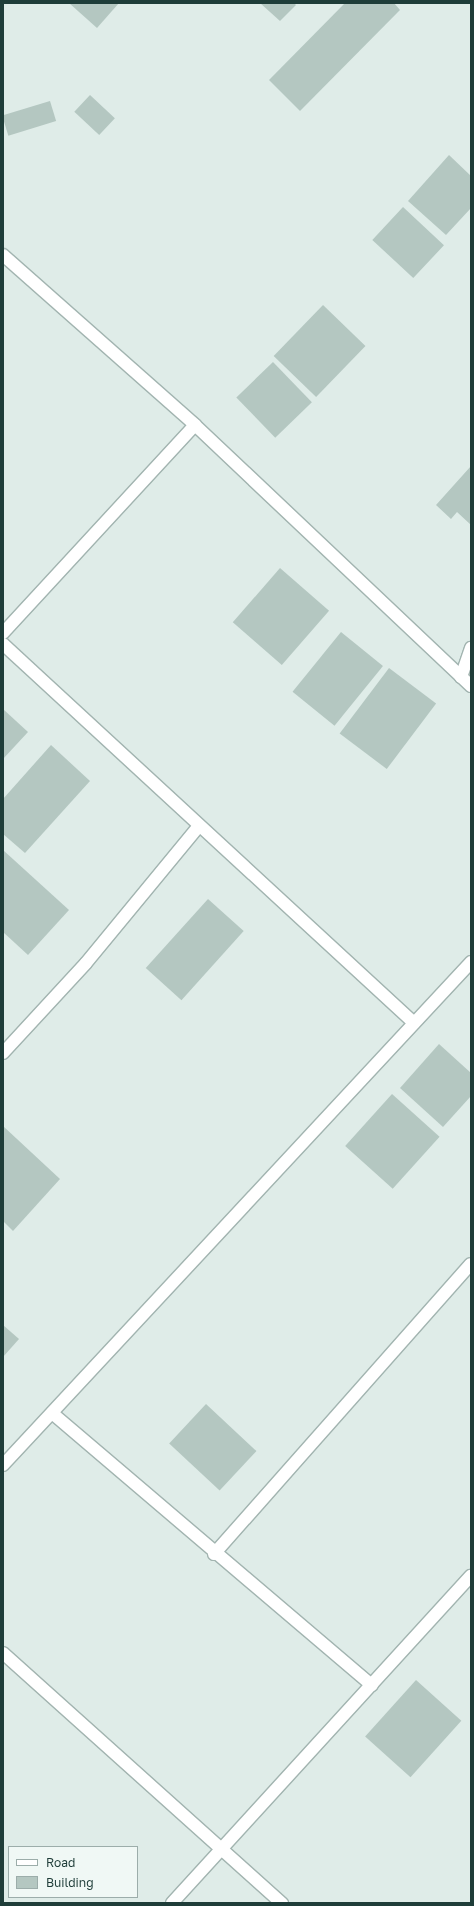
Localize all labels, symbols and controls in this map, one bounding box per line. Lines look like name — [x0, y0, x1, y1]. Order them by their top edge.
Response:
legend — [8, 1846, 138, 1898]
text: Road — [46, 1855, 75, 1870]
text: Building — [46, 1875, 94, 1890]

